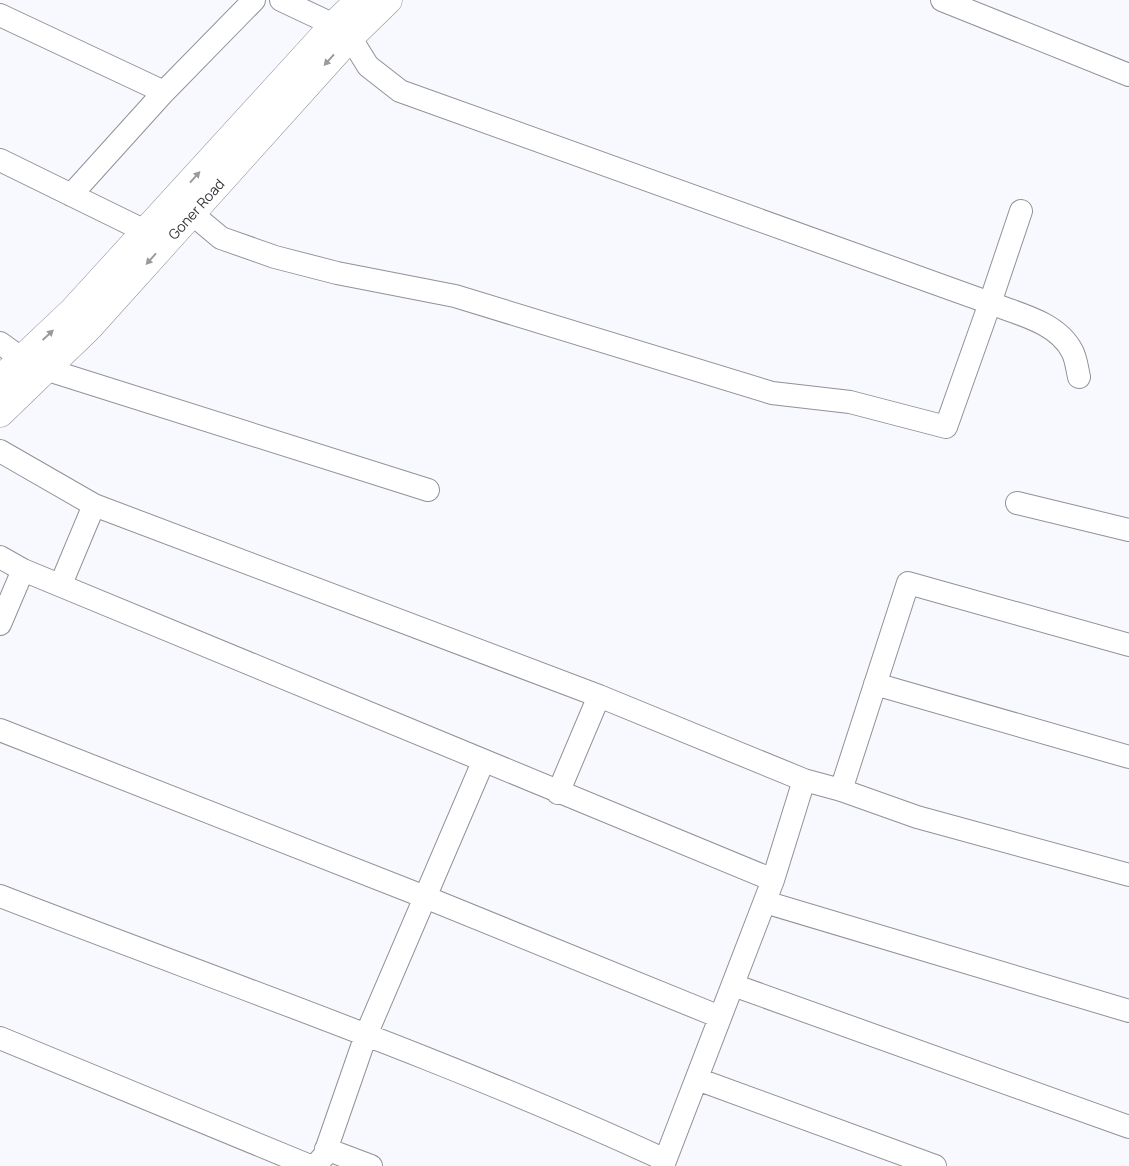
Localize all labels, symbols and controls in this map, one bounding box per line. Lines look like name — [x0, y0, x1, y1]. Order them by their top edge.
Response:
one-way arrow — [324, 53, 335, 66]
one-way arrow — [189, 172, 201, 184]
street label: Goner Road — [164, 175, 228, 243]
one-way arrow — [145, 253, 157, 265]
one-way arrow — [42, 329, 54, 341]

